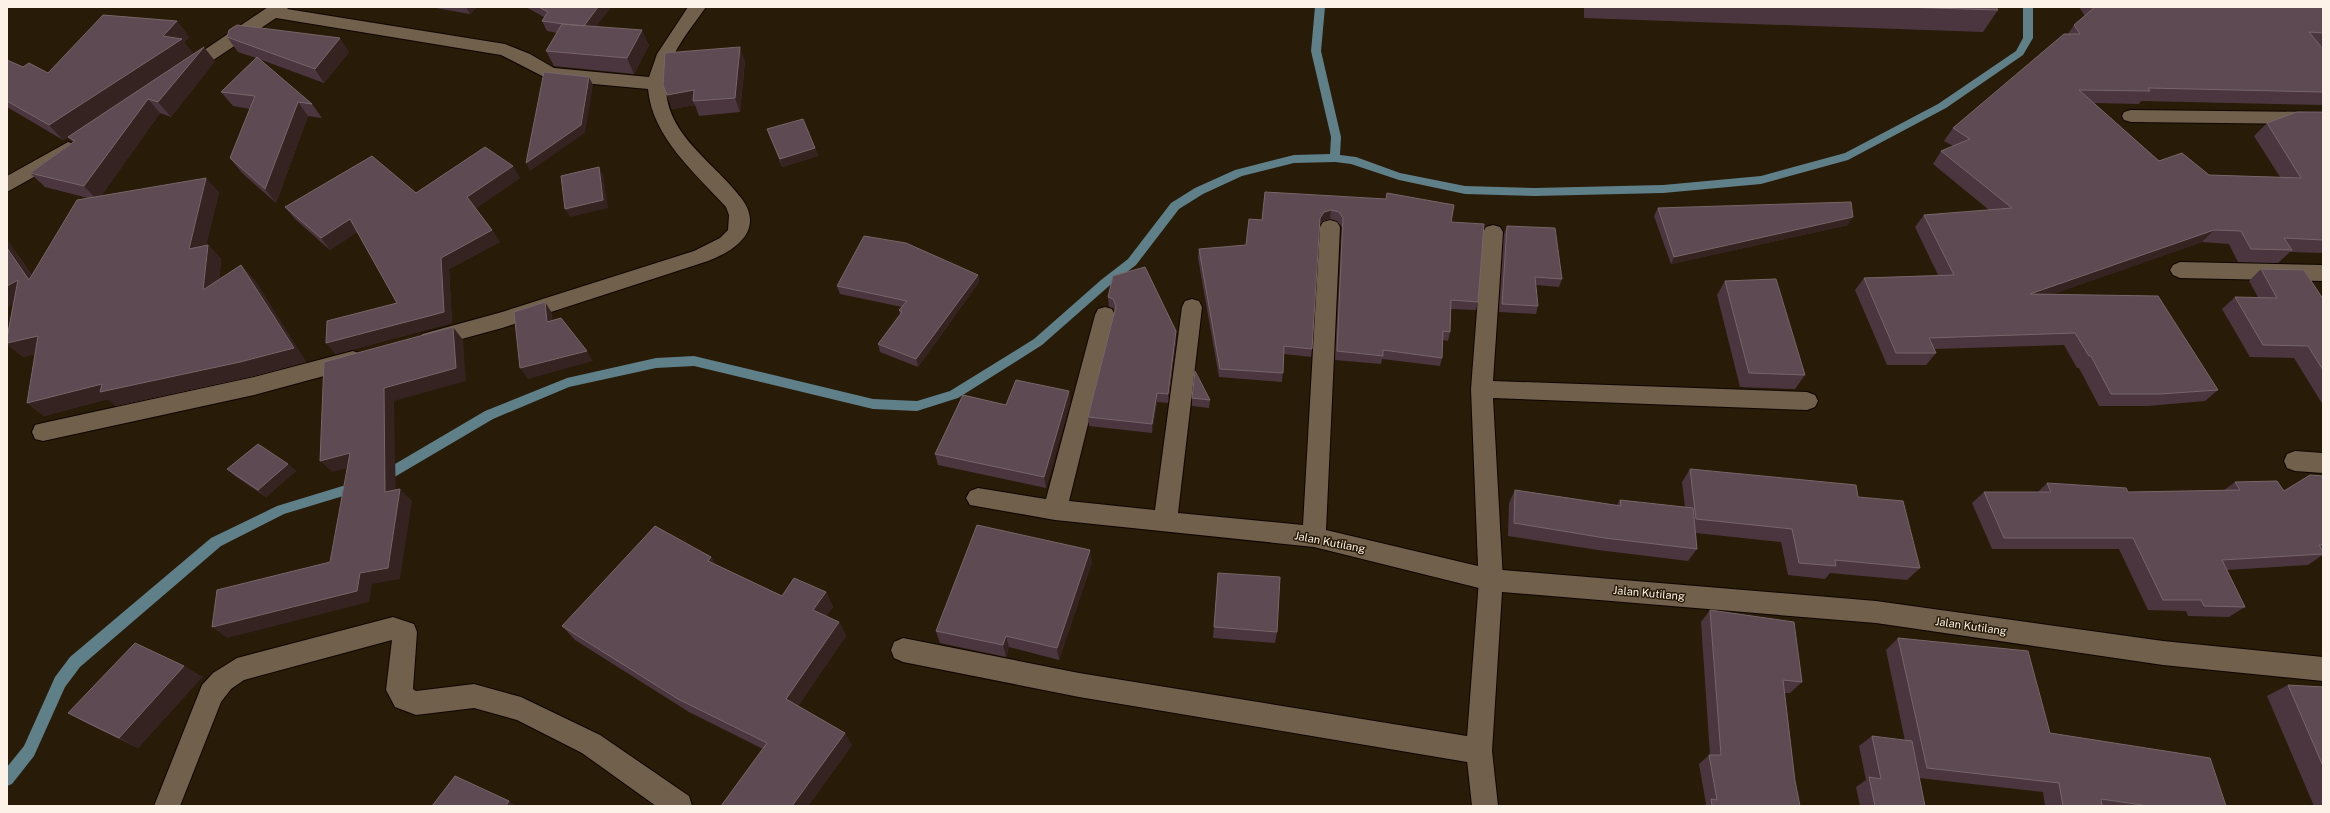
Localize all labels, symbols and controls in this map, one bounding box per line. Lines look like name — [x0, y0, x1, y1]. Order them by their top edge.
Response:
street label: Jalan Kutilang — [1294, 529, 1367, 555]
street label: Jalan Kutilang — [1613, 584, 1685, 602]
street label: Jalan Kutilang — [1935, 615, 2008, 637]

